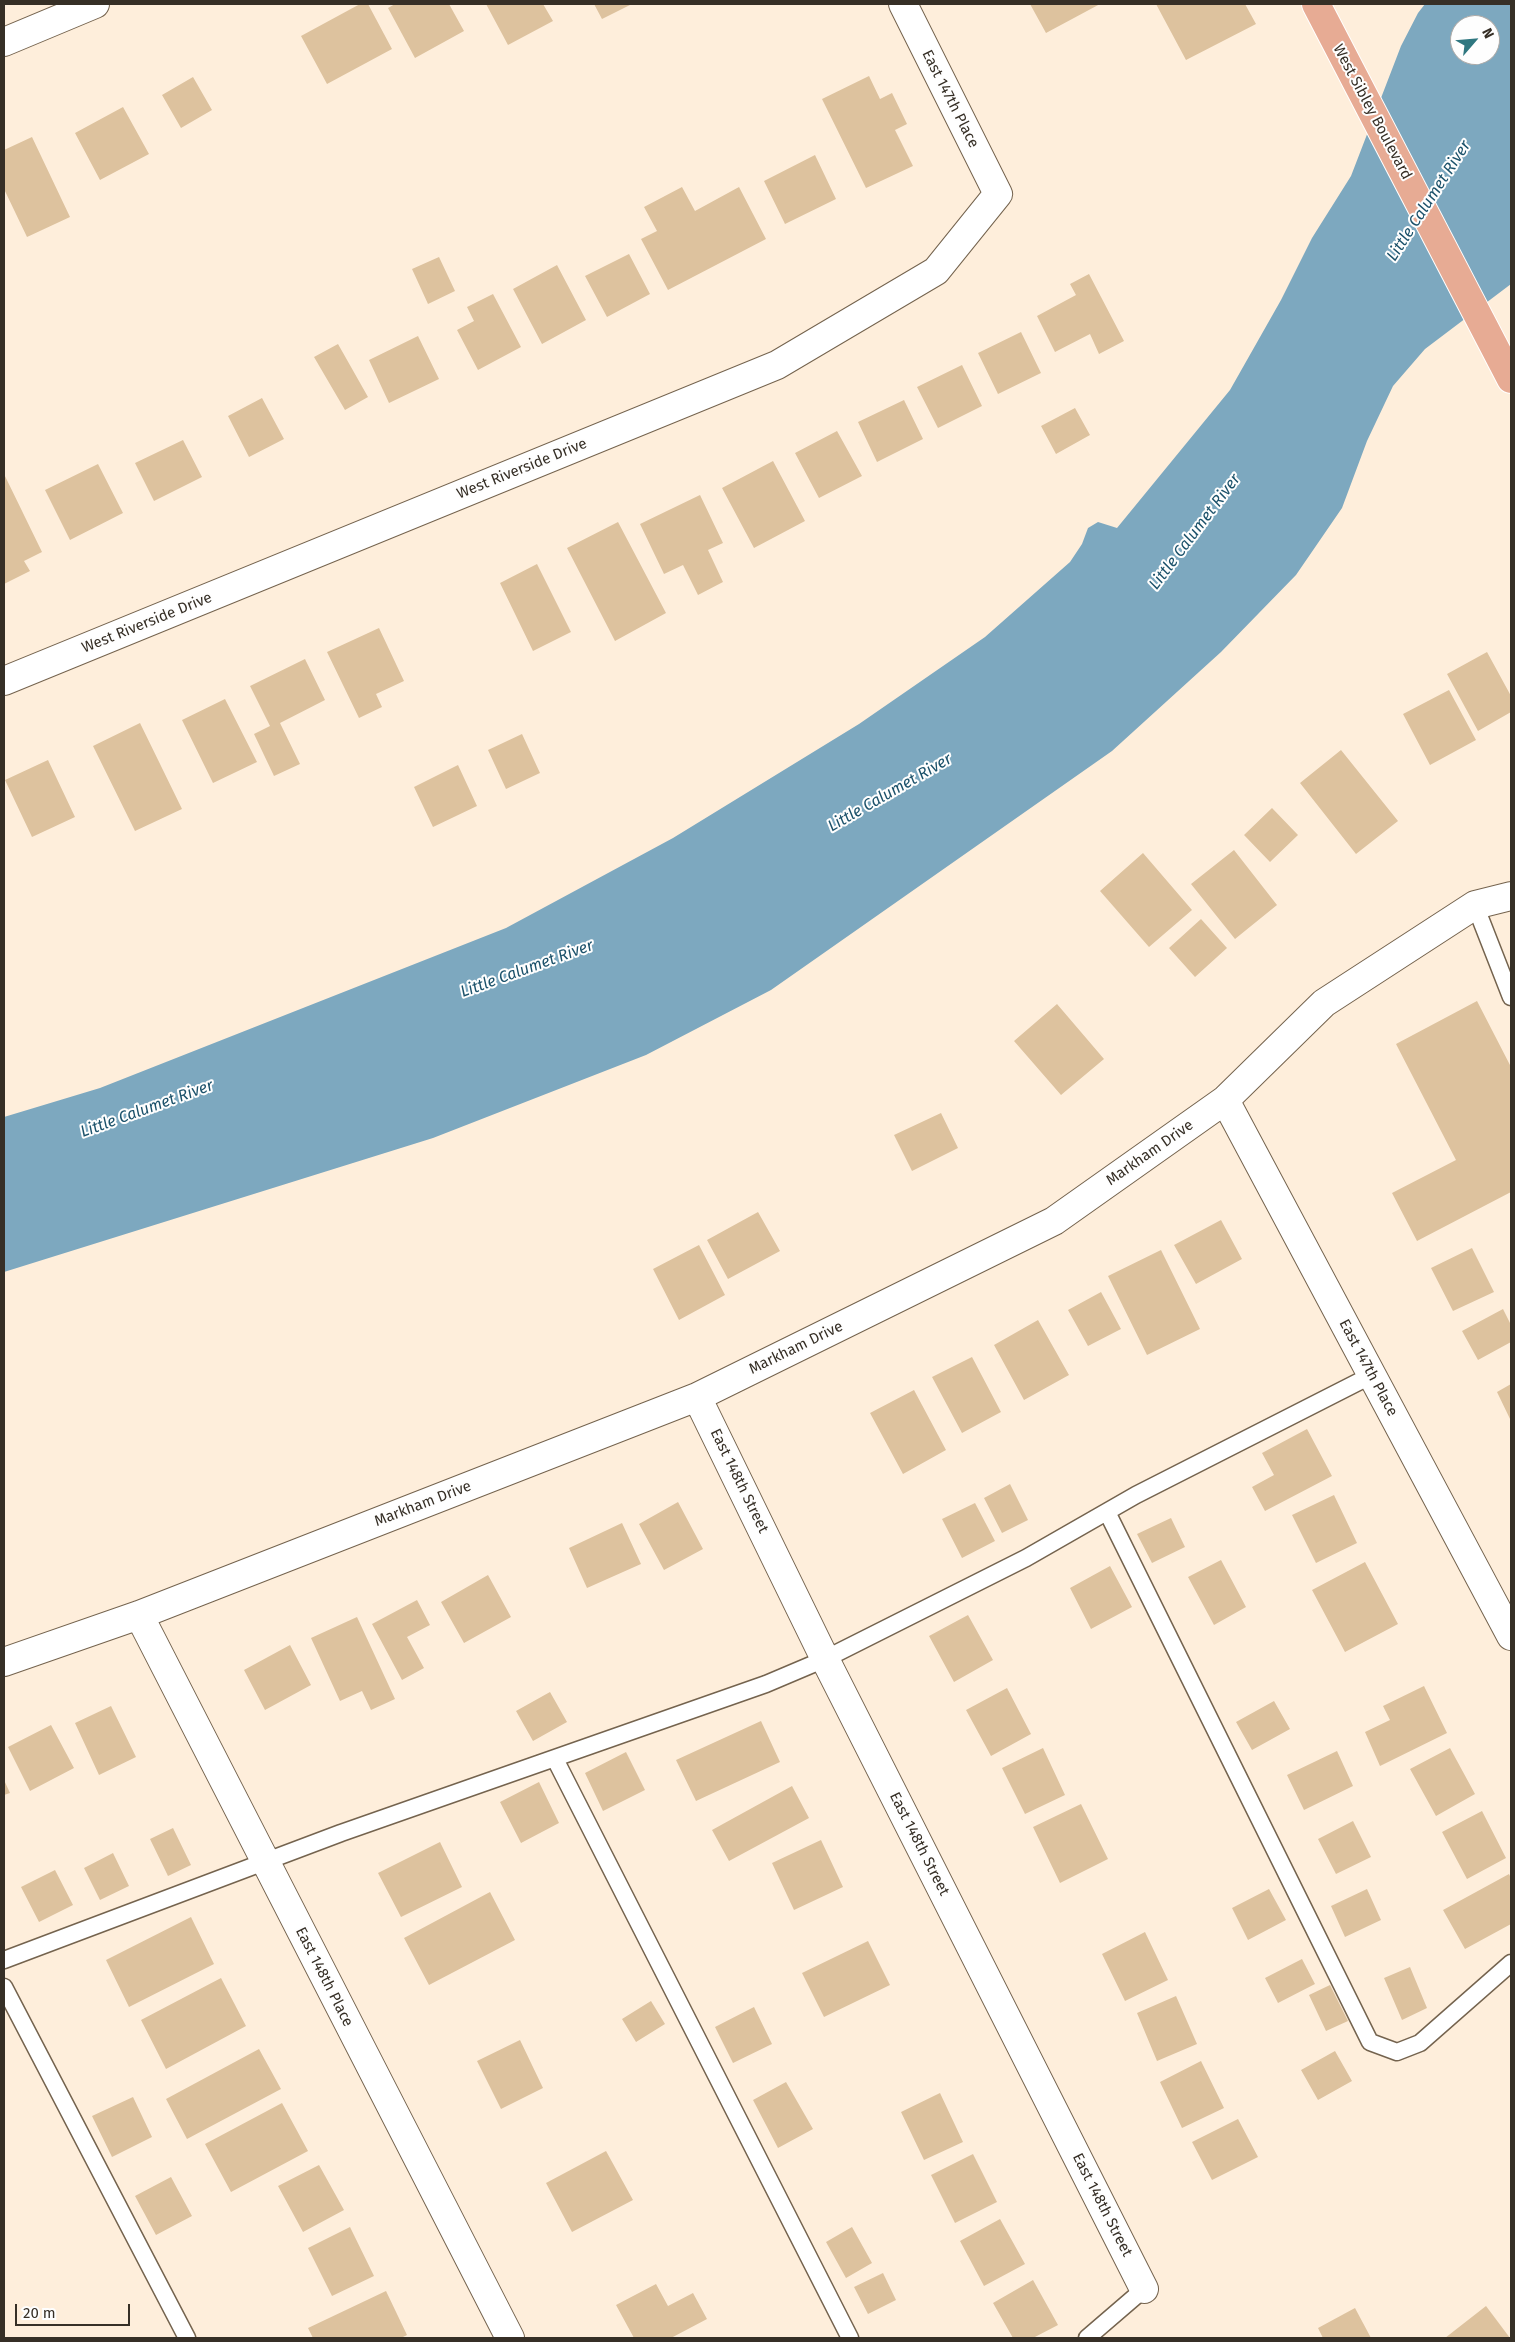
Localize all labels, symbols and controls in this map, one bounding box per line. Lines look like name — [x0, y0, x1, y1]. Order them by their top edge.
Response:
north arrow — [1450, 15, 1500, 65]
text: N — [1478, 25, 1498, 41]
street label: West Sibley Boulevard — [1329, 41, 1415, 183]
street label: East 147th Place — [918, 47, 982, 151]
water label: Little Calumet River — [1383, 137, 1475, 265]
street label: West Riverside Drive — [454, 435, 590, 503]
water label: Little Calumet River — [1145, 470, 1245, 594]
street label: West Riverside Drive — [79, 589, 215, 657]
water label: Little Calumet River — [825, 750, 955, 836]
water label: Little Calumet River — [458, 936, 596, 1002]
water label: Little Calumet River — [78, 1076, 216, 1142]
street label: Markham Drive — [1103, 1116, 1197, 1190]
street label: East 147th Place — [1335, 1316, 1401, 1420]
street label: Markham Drive — [746, 1317, 846, 1379]
street label: East 148th Street — [706, 1426, 772, 1536]
street label: Markham Drive — [372, 1477, 474, 1531]
street label: East 148th Street — [885, 1789, 953, 1899]
street label: East 148th Place — [291, 1924, 357, 2030]
street label: East 148th Street — [1068, 2150, 1136, 2260]
scale bar — [18, 2294, 132, 2326]
text: 20 m — [23, 2304, 56, 2322]

